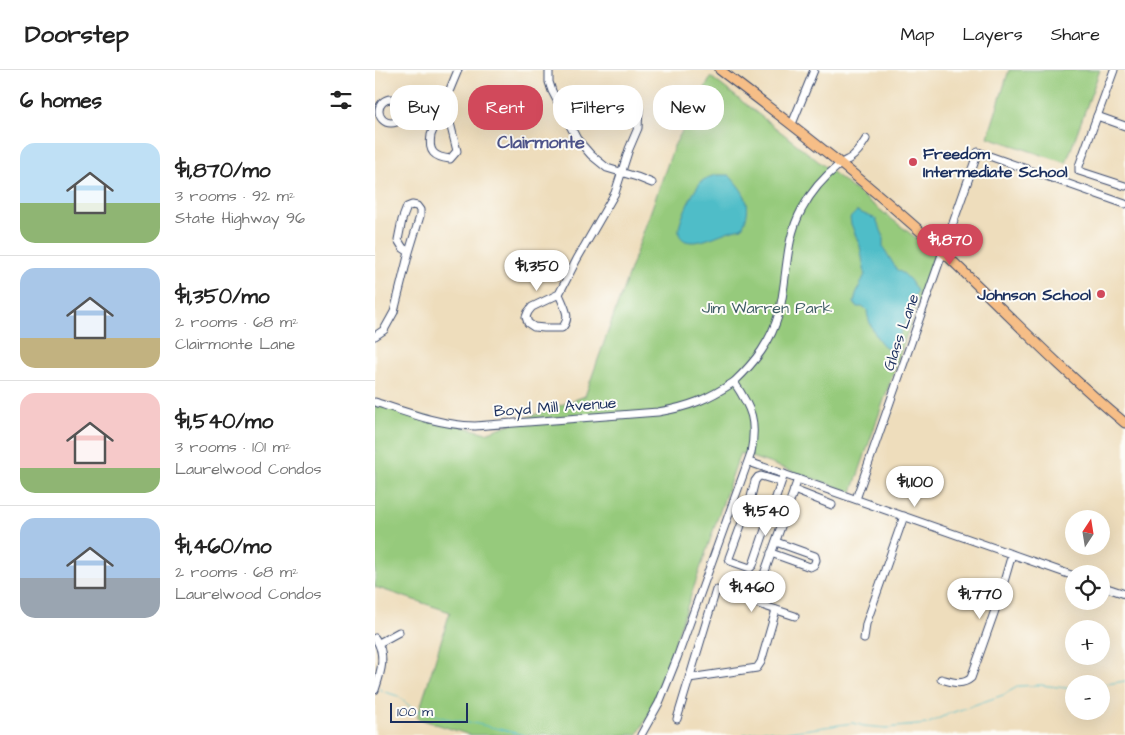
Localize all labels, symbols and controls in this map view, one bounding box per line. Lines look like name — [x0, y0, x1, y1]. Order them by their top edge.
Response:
text: Doorstep — [25, 18, 129, 52]
text: Map — [900, 22, 934, 47]
text: Layers — [962, 22, 1023, 47]
text: Share — [1051, 22, 1100, 47]
chip: Buy — [390, 85, 458, 130]
chip: Rent — [468, 85, 543, 130]
chip: Filters — [553, 85, 643, 130]
chip: New — [653, 85, 724, 130]
text: 6 homes — [20, 86, 102, 115]
icon: filters — [327, 86, 355, 114]
district label: Clairmonte — [497, 130, 585, 155]
place label: Freedom Intermediate School — [923, 143, 1068, 183]
text: $1,870/mo — [175, 156, 271, 185]
marker: Freedom Intermediate School — [907, 156, 919, 168]
icon: home — [60, 163, 120, 223]
text: 3 rooms · 92 m² — [175, 185, 295, 207]
text: State Highway 96 — [175, 207, 305, 229]
pin: $1,870 — [909, 224, 991, 266]
text: $1,870 — [928, 229, 972, 251]
pin: $1,350 — [496, 250, 578, 292]
text: $1,350 — [515, 255, 559, 277]
text: $1,350/mo — [175, 282, 270, 311]
place label: Johnson School — [976, 284, 1091, 306]
icon: home — [60, 288, 120, 348]
marker: Johnson School — [1095, 288, 1107, 300]
street label: Glass Lane — [878, 291, 924, 374]
park label: Jim Warren Park — [702, 297, 833, 319]
text: 2 rooms · 68 m² — [175, 311, 298, 333]
text: Clairmonte Lane — [175, 333, 295, 355]
street label: Boyd Mill Avenue — [493, 392, 618, 423]
text: $1,540/mo — [175, 407, 273, 436]
icon: home — [60, 413, 120, 473]
text: 3 rooms · 101 m² — [175, 436, 291, 458]
text: Laurelwood Condos — [175, 458, 321, 480]
pin: $1,100 — [874, 466, 956, 508]
text: $1,100 — [897, 471, 933, 493]
pin: $1,540 — [725, 494, 807, 537]
text: $1,540 — [743, 500, 789, 522]
north arrow — [1065, 510, 1110, 555]
map controls — [1065, 510, 1110, 720]
text: $1,460/mo — [175, 532, 272, 561]
icon: home — [60, 538, 120, 598]
text: 2 rooms · 68 m² — [175, 561, 298, 583]
button: locate — [1065, 565, 1110, 610]
pin: $1,460 — [711, 570, 793, 613]
text: $1,460 — [730, 576, 774, 598]
pin: $1,770 — [939, 578, 1021, 620]
text: Laurelwood Condos — [175, 583, 321, 605]
text: $1,770 — [958, 583, 1002, 605]
button: + — [1065, 620, 1110, 665]
button: − — [1065, 675, 1110, 720]
scale bar — [390, 700, 467, 723]
text: 100 m — [397, 702, 433, 722]

